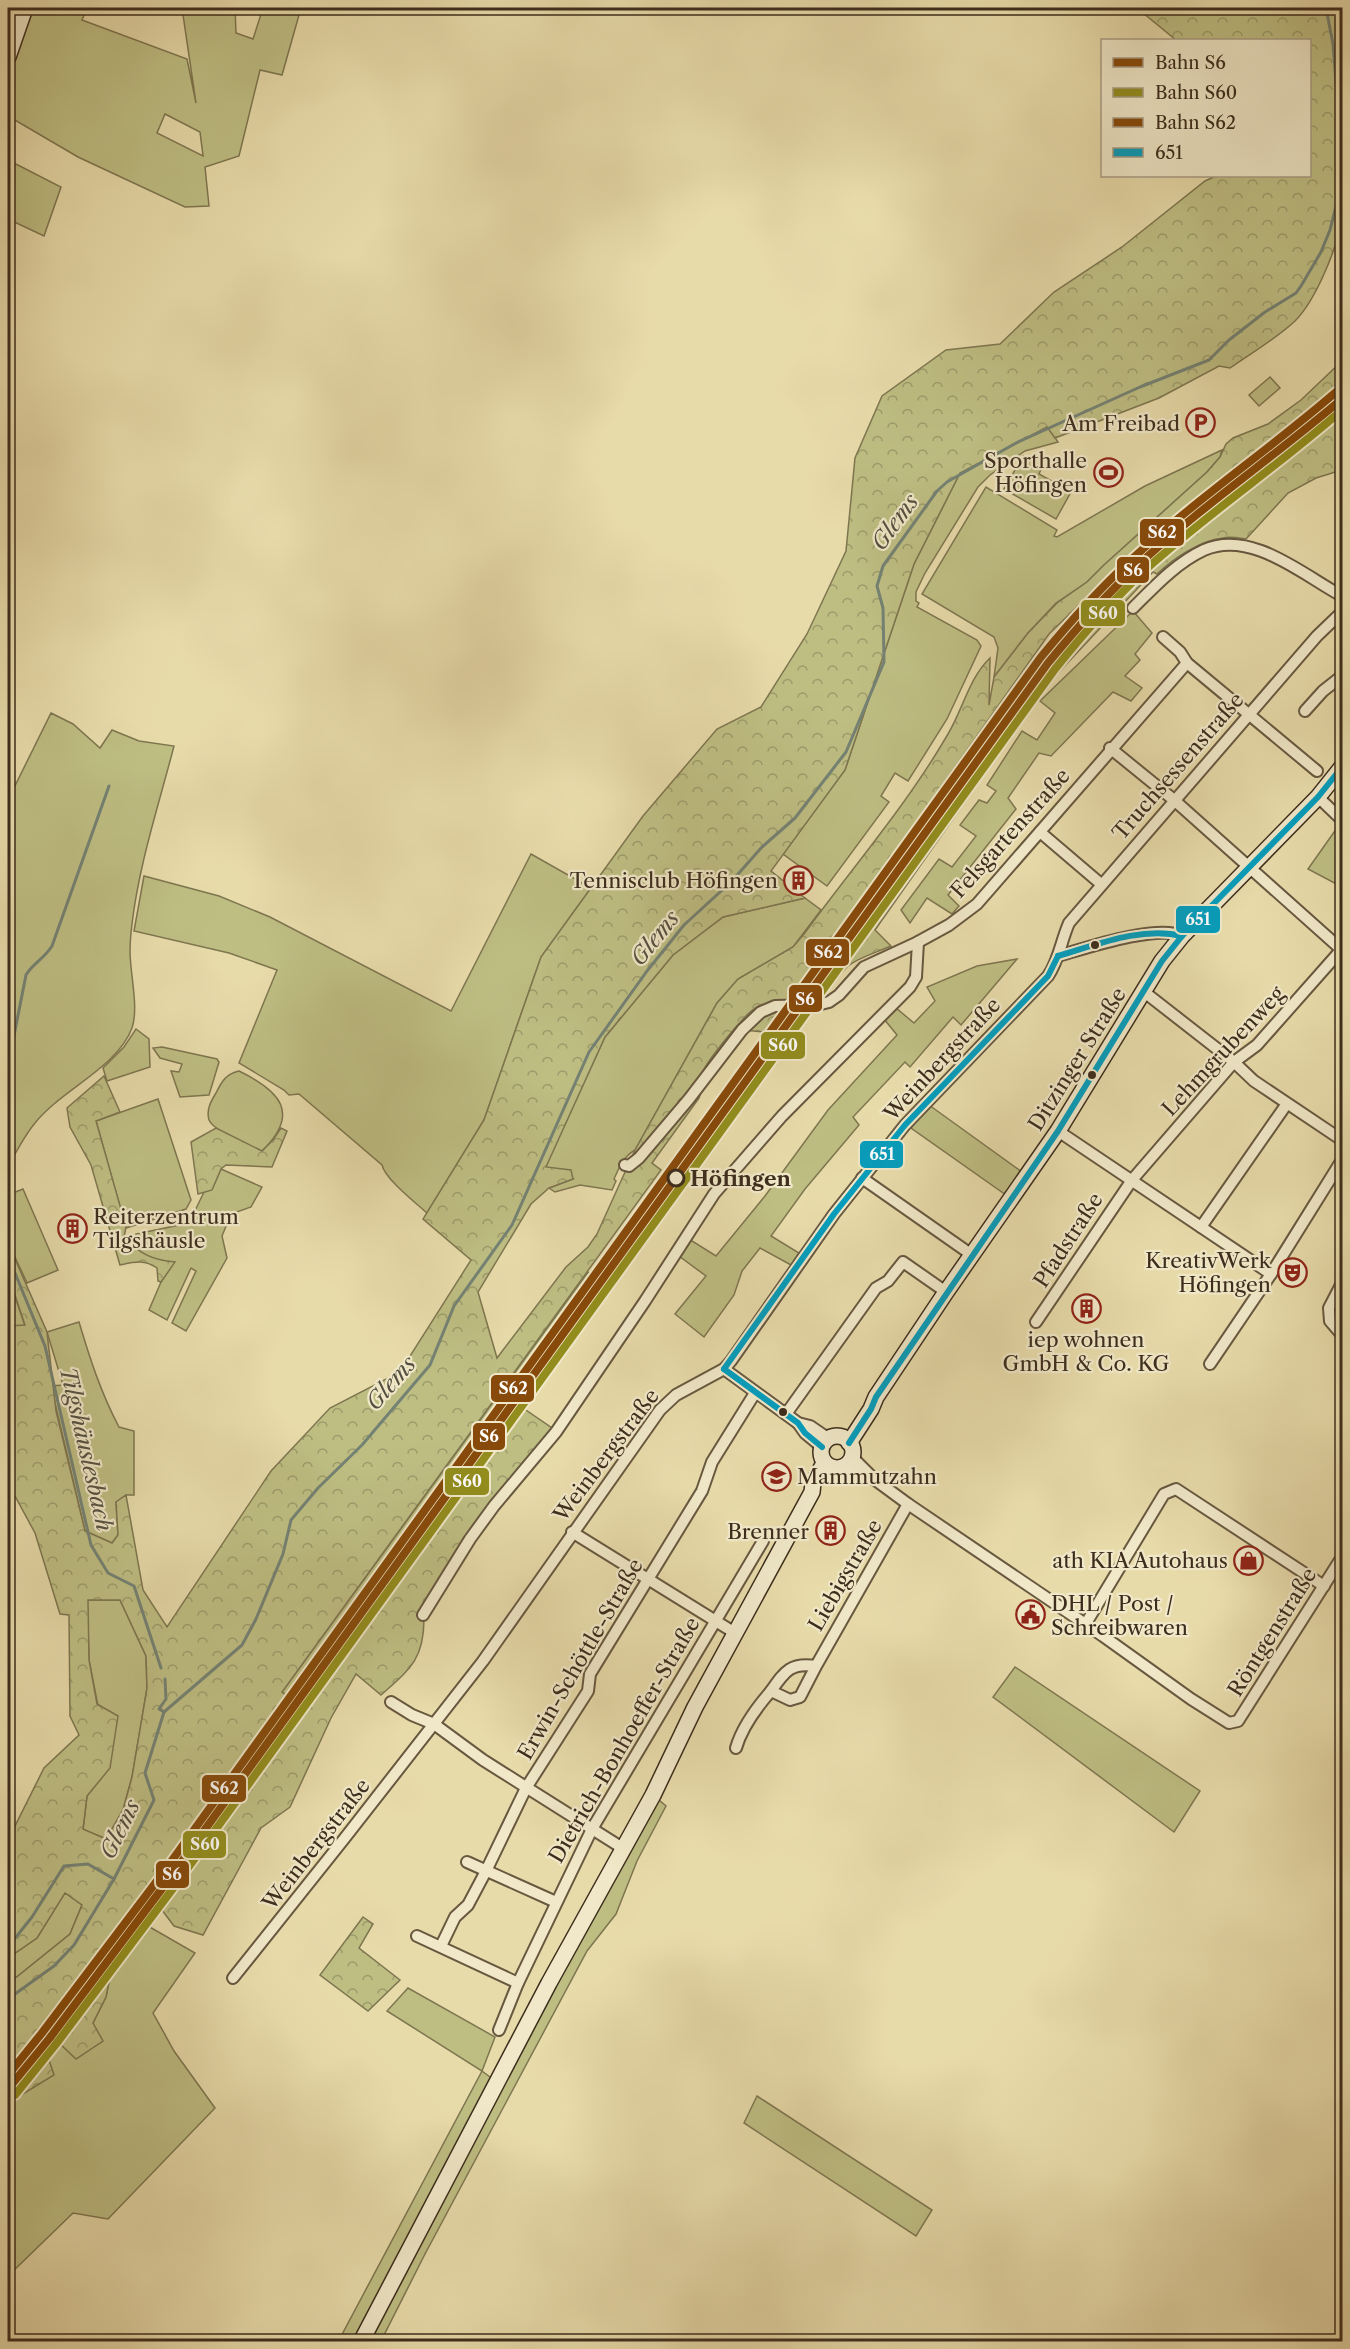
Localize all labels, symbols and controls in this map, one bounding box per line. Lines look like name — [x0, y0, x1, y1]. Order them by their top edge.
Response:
legend — [1101, 39, 1311, 177]
text: Bahn S6 — [1155, 52, 1226, 74]
text: Bahn S60 — [1155, 82, 1237, 104]
text: Bahn S62 — [1155, 112, 1236, 134]
text: 651 — [1155, 142, 1183, 164]
parking icon: Am Freibad — [1185, 407, 1217, 439]
place label: Am Freibad — [1061, 411, 1180, 436]
place label: Sporthalle Höfingen — [984, 448, 1087, 497]
sports icon: Sporthalle Höfingen — [1092, 456, 1124, 488]
water label: Glems — [866, 488, 925, 555]
line badge: S62 — [1139, 518, 1185, 547]
text: S62 — [1147, 522, 1177, 542]
line badge: S6 — [1116, 556, 1150, 584]
text: S6 — [1123, 560, 1143, 580]
line badge: S60 — [1080, 599, 1126, 627]
text: S60 — [1088, 603, 1118, 623]
street label: Truchsessenstraße — [1107, 687, 1249, 845]
street label: Felsgartenstraße — [945, 763, 1075, 903]
building icon: Tennisclub Höfingen — [783, 864, 815, 896]
place label: Tennisclub Höfingen — [570, 868, 778, 893]
water label: Glems — [625, 905, 686, 971]
line badge: 651 — [1175, 905, 1221, 934]
text: 651 — [1185, 909, 1212, 929]
line badge: S62 — [805, 938, 850, 967]
unlabelled marker — [1089, 939, 1101, 951]
text: S62 — [813, 942, 843, 962]
street label: Lehmgrubenweg — [1157, 980, 1290, 1121]
street label: Ditzinger Straße — [1023, 983, 1131, 1135]
line badge: S6 — [788, 984, 823, 1013]
text: S6 — [795, 989, 815, 1009]
street label: Weinbergstraße — [878, 992, 1005, 1127]
line badge: S60 — [760, 1031, 806, 1060]
text: S60 — [768, 1035, 798, 1055]
unlabelled marker — [1086, 1069, 1098, 1081]
line badge: 651 — [859, 1140, 904, 1169]
text: 651 — [869, 1144, 896, 1164]
place label: Höfingen — [690, 1166, 791, 1191]
marker: Höfingen — [667, 1169, 685, 1187]
street label: Pfadstraße — [1028, 1188, 1108, 1292]
place label: Reiterzentrum Tilgshäusle — [93, 1204, 239, 1253]
building icon: Reiterzentrum Tilgshäusle — [56, 1212, 88, 1244]
place label: KreativWerk Höfingen — [1145, 1248, 1272, 1297]
theatre icon: KreativWerk Höfingen — [1276, 1256, 1308, 1288]
building icon: iep wohnen GmbH & Co. KG — [1070, 1292, 1102, 1324]
place label: iep wohnen GmbH & Co. KG — [1002, 1327, 1170, 1376]
water label: Glems — [360, 1350, 422, 1416]
water label: Tilgshäuslesbach — [54, 1364, 118, 1534]
line badge: S62 — [490, 1374, 535, 1403]
text: S62 — [498, 1378, 528, 1398]
street label: Weinbergstraße — [547, 1384, 664, 1527]
unlabelled marker — [777, 1406, 789, 1418]
line badge: S6 — [472, 1422, 506, 1451]
text: S6 — [479, 1426, 499, 1446]
school or university icon: Mammutzahn — [760, 1460, 792, 1492]
place label: Mammutzahn — [797, 1464, 937, 1489]
line badge: S60 — [444, 1467, 490, 1496]
text: S60 — [452, 1471, 482, 1491]
street label: Liebigstraße — [803, 1515, 887, 1635]
building icon: Brenner — [814, 1515, 846, 1547]
place label: Brenner — [727, 1519, 809, 1544]
shop icon: ath KIA Autohaus — [1233, 1544, 1265, 1576]
place label: ath KIA Autohaus — [1052, 1548, 1228, 1573]
street label: Erwin-Schöttle-Straße — [512, 1554, 648, 1764]
street label: Röntgenstraße — [1222, 1563, 1322, 1701]
place label: DHL / Post / Schreibwaren — [1051, 1591, 1188, 1640]
public building icon: DHL / Post / Schreibwaren — [1014, 1599, 1046, 1631]
street label: Dietrich-Bonhoeffer-Straße — [543, 1613, 705, 1867]
line badge: S62 — [201, 1774, 247, 1803]
street label: Weinbergstraße — [256, 1774, 375, 1915]
text: S62 — [209, 1778, 239, 1798]
water label: Glems — [94, 1794, 146, 1863]
line badge: S60 — [182, 1830, 227, 1859]
text: S60 — [190, 1834, 220, 1854]
line badge: S6 — [155, 1860, 190, 1889]
text: S6 — [162, 1864, 182, 1884]

